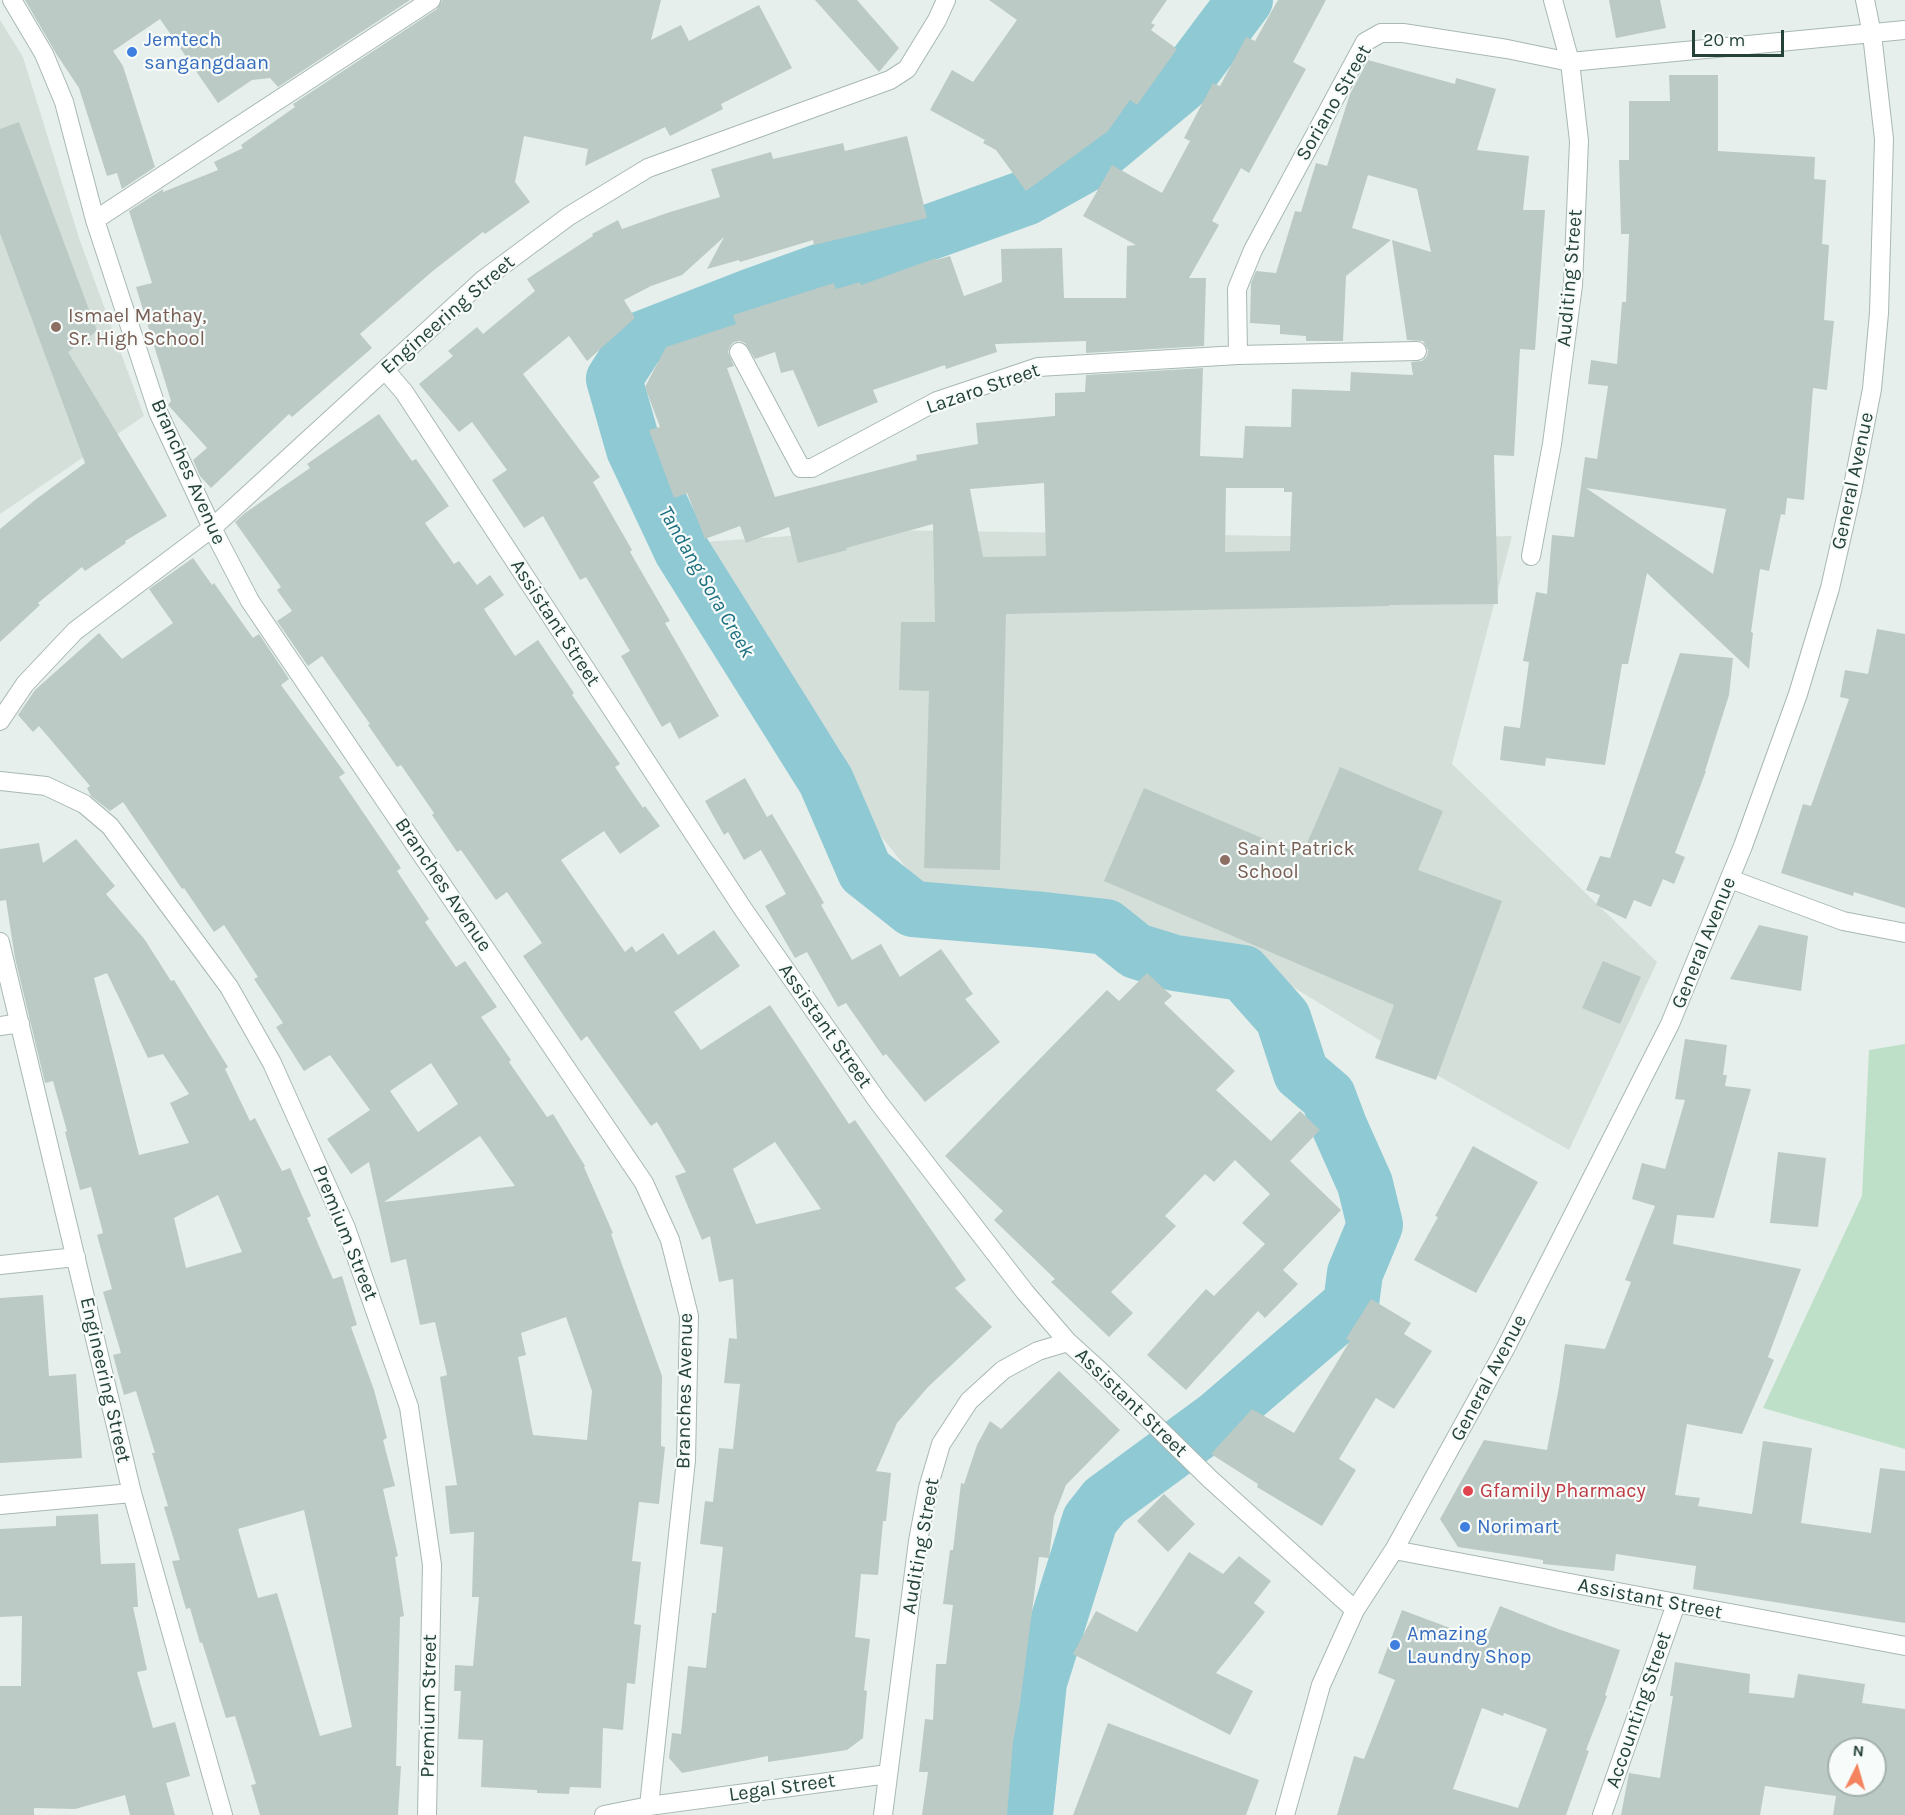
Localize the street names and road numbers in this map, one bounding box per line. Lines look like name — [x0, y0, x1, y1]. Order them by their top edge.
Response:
street label: Soriano Street — [1291, 41, 1377, 165]
street label: Auditing Street — [1552, 208, 1588, 348]
street label: Engineering Street — [376, 250, 520, 380]
street label: Lazaro Street — [923, 358, 1043, 420]
street label: Branches Avenue — [145, 396, 231, 548]
street label: General Avenue — [1827, 410, 1879, 552]
street label: Assistant Street — [505, 555, 605, 691]
street label: Branches Avenue — [389, 813, 497, 957]
street label: General Avenue — [1667, 874, 1741, 1012]
street label: Assistant Street — [773, 959, 877, 1093]
street label: Premium Street — [307, 1162, 383, 1304]
street label: Engineering Street — [74, 1295, 136, 1465]
street label: General Avenue — [1446, 1311, 1532, 1445]
street label: Branches Avenue — [672, 1313, 698, 1469]
street label: Assistant Street — [1070, 1343, 1192, 1463]
street label: Auditing Street — [897, 1476, 945, 1616]
street label: Assistant Street — [1576, 1573, 1724, 1625]
street label: Accounting Street — [1601, 1629, 1677, 1791]
street label: Premium Street — [416, 1634, 442, 1778]
street label: Legal Street — [727, 1769, 837, 1807]

